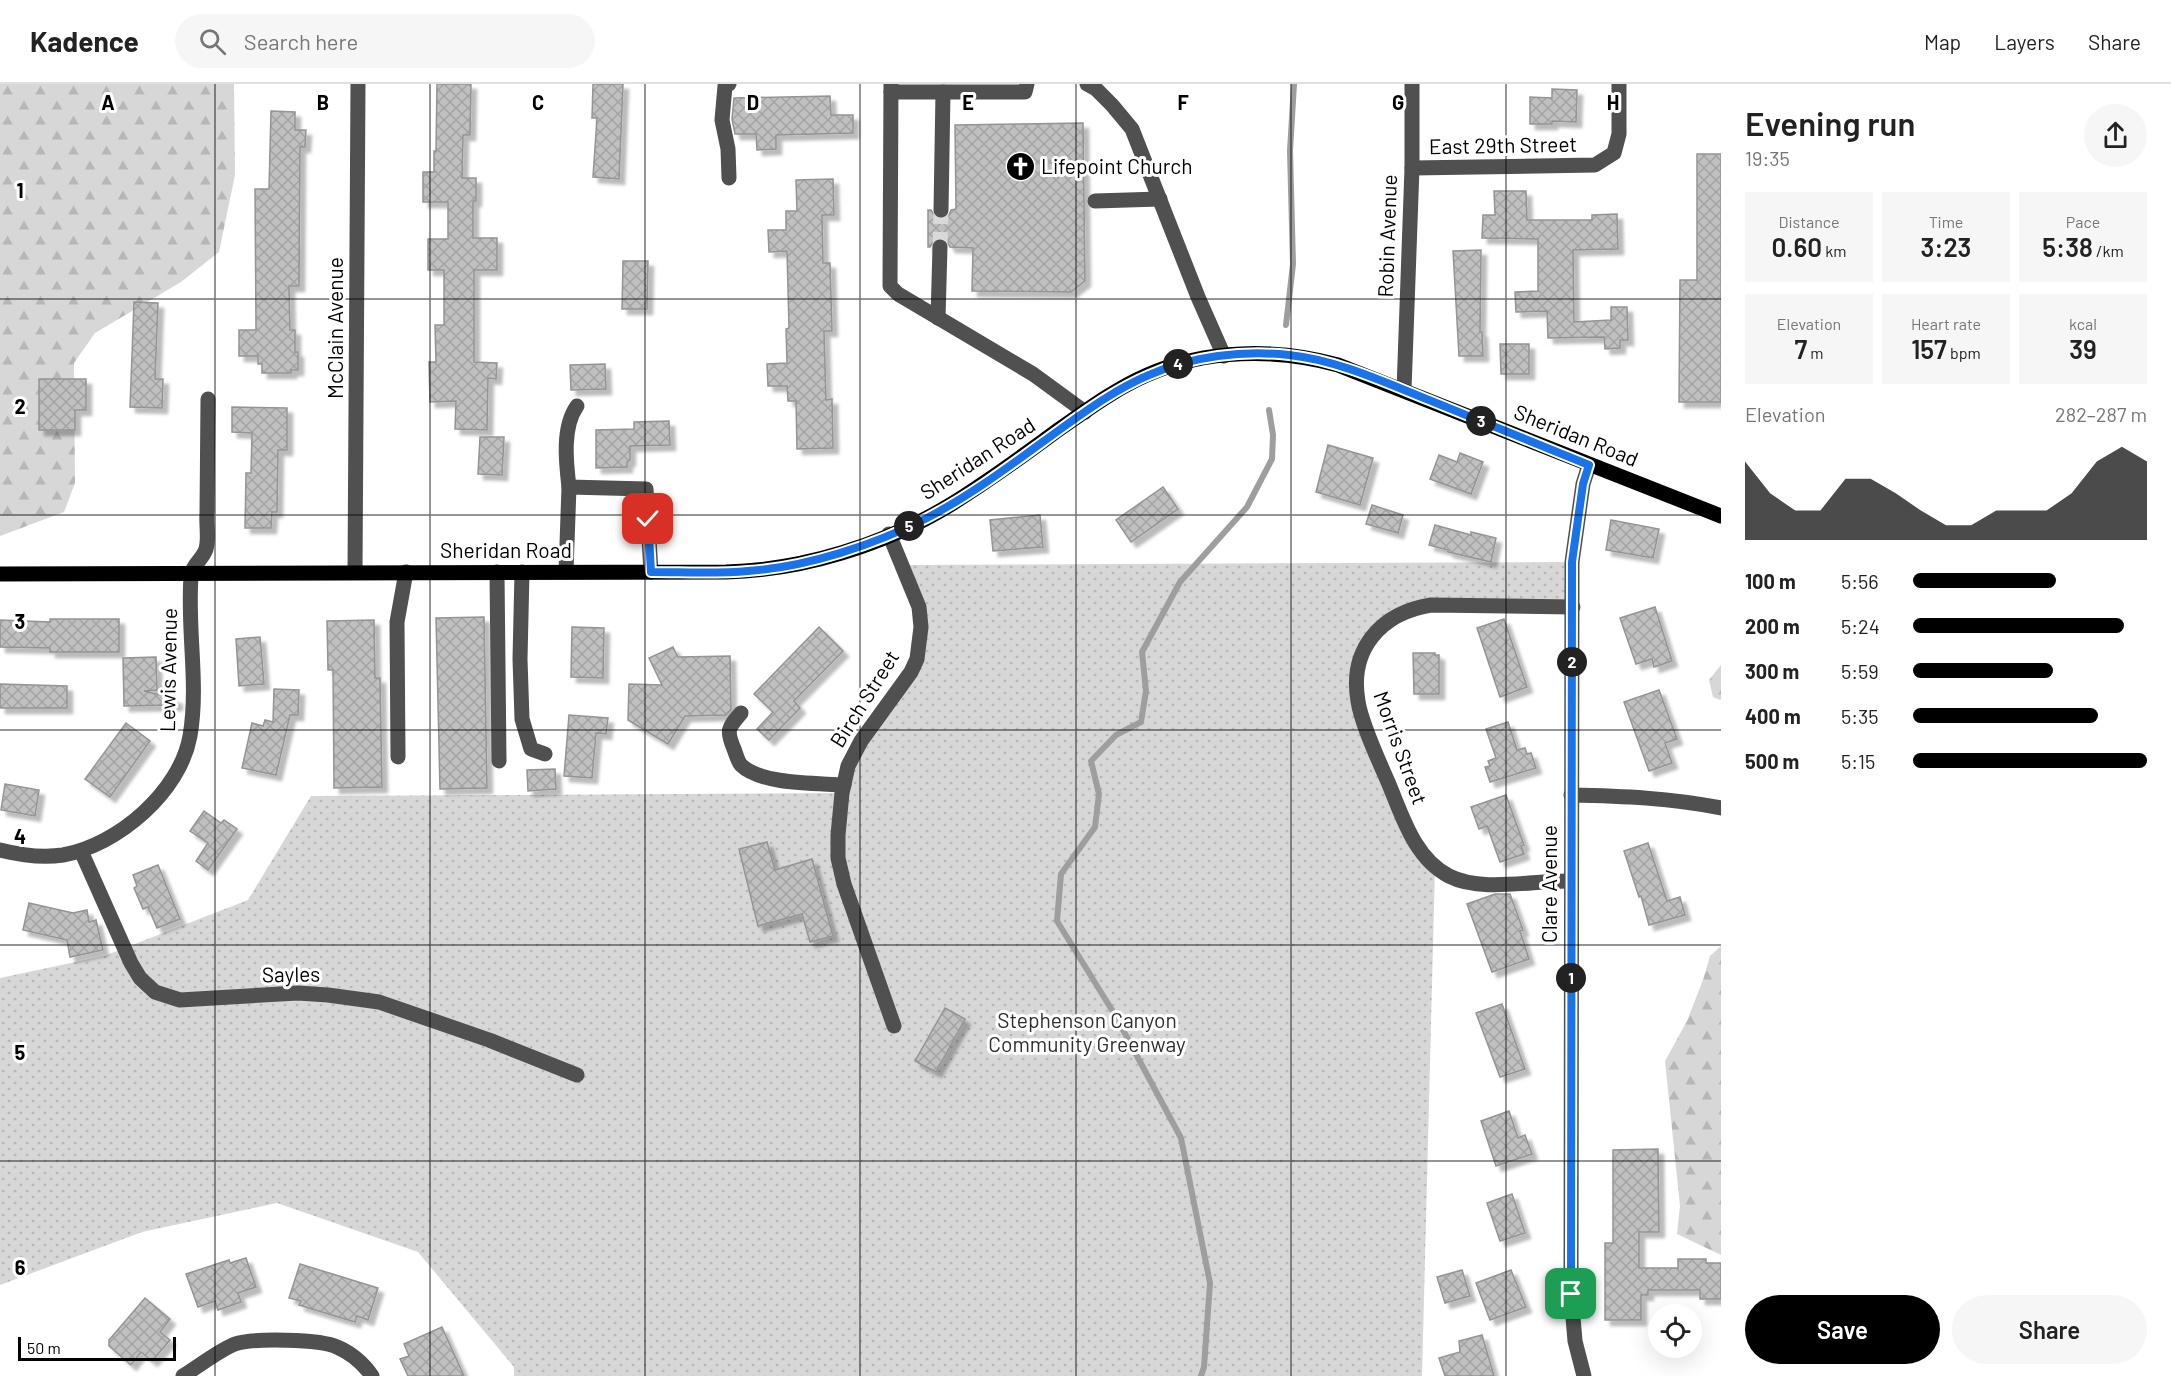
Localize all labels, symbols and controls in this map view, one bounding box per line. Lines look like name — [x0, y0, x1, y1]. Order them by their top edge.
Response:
search box — [175, 14, 595, 68]
text: Kadence — [30, 24, 139, 58]
icon: search — [196, 25, 229, 58]
text: Search here — [244, 28, 358, 54]
text: Map — [1924, 29, 1961, 54]
text: Layers — [1994, 29, 2055, 54]
text: Share — [2088, 29, 2141, 54]
text: A — [101, 90, 115, 114]
text: B — [317, 90, 329, 114]
text: C — [532, 90, 544, 114]
text: D — [747, 90, 759, 114]
text: E — [962, 90, 974, 114]
text: F — [1177, 90, 1189, 114]
text: G — [1392, 90, 1404, 114]
text: H — [1607, 90, 1619, 114]
text: Evening run — [1745, 103, 1915, 143]
button: share — [2084, 104, 2147, 167]
street label: East 29th Street — [1429, 131, 1577, 158]
text: 19:35 — [1745, 146, 1790, 170]
church icon: Lifepoint Church — [1004, 151, 1036, 183]
place label: Lifepoint Church — [1041, 153, 1192, 178]
street label: Robin Avenue — [1372, 174, 1401, 298]
text: 1 — [16, 178, 24, 202]
text: Distance — [1779, 212, 1839, 231]
text: Time — [1929, 212, 1963, 231]
text: Pace — [2066, 212, 2100, 231]
text: 0.60 — [1772, 231, 1822, 262]
text: 3:23 — [1921, 231, 1971, 262]
text: 5:38 — [2042, 231, 2093, 262]
text: km — [1822, 241, 1846, 260]
text: /km — [2093, 241, 2124, 260]
street label: McClain Avenue — [322, 257, 347, 399]
text: Elevation — [1777, 314, 1841, 333]
text: Heart rate — [1911, 314, 1981, 333]
text: kcal — [2069, 314, 2097, 333]
text: 7 — [1794, 333, 1807, 364]
text: 157 — [1911, 333, 1947, 364]
text: 39 — [2069, 333, 2097, 364]
text: m — [1807, 343, 1824, 362]
text: bpm — [1947, 343, 1981, 362]
pin: 4 — [1163, 349, 1193, 379]
text: 4 — [1173, 354, 1183, 373]
text: 2 — [14, 394, 26, 418]
street label: Sheridan Road — [1511, 398, 1642, 471]
text: Elevation — [1745, 402, 1826, 426]
text: 282–287 m — [2055, 402, 2147, 426]
pin: 3 — [1466, 406, 1496, 436]
street label: Sheridan Road — [915, 411, 1039, 504]
text: 3 — [1477, 411, 1485, 430]
pin — [622, 493, 673, 544]
icon: check — [631, 502, 664, 535]
pin: 5 — [894, 511, 924, 541]
text: 5 — [905, 516, 913, 535]
street label: Sheridan Road — [440, 537, 572, 562]
text: 100 m — [1745, 569, 1796, 593]
text: 5:56 — [1841, 569, 1879, 593]
street label: Lewis Avenue — [154, 608, 181, 732]
text: 3 — [15, 609, 25, 633]
text: 200 m — [1745, 614, 1800, 638]
text: 5:24 — [1841, 614, 1880, 638]
street label: Birch Street — [824, 645, 903, 751]
pin: 2 — [1557, 647, 1587, 677]
text: 2 — [1568, 652, 1576, 671]
text: 300 m — [1745, 659, 1799, 683]
text: 5:59 — [1841, 659, 1879, 683]
street label: Morris Street — [1369, 687, 1433, 808]
text: 400 m — [1745, 704, 1801, 728]
text: 5:35 — [1841, 704, 1879, 728]
text: 500 m — [1745, 749, 1799, 773]
text: 5:15 — [1841, 749, 1875, 773]
text: 4 — [14, 824, 26, 848]
street label: Clare Avenue — [1536, 825, 1561, 943]
street label: Sayles — [262, 960, 320, 987]
pin: 1 — [1556, 963, 1586, 993]
text: 1 — [1568, 968, 1574, 987]
park label: Stephenson Canyon Community Greenway — [988, 1007, 1186, 1056]
text: 5 — [15, 1040, 26, 1064]
text: 6 — [15, 1255, 26, 1279]
pin — [1545, 1268, 1596, 1319]
icon: arrive — [1554, 1277, 1587, 1310]
button: Save — [1745, 1295, 1940, 1364]
button: Share — [1952, 1295, 2147, 1364]
map controls — [1648, 1304, 1702, 1358]
button: locate — [1648, 1304, 1702, 1358]
scale bar — [18, 1334, 176, 1362]
text: 50 m — [27, 1338, 61, 1357]

